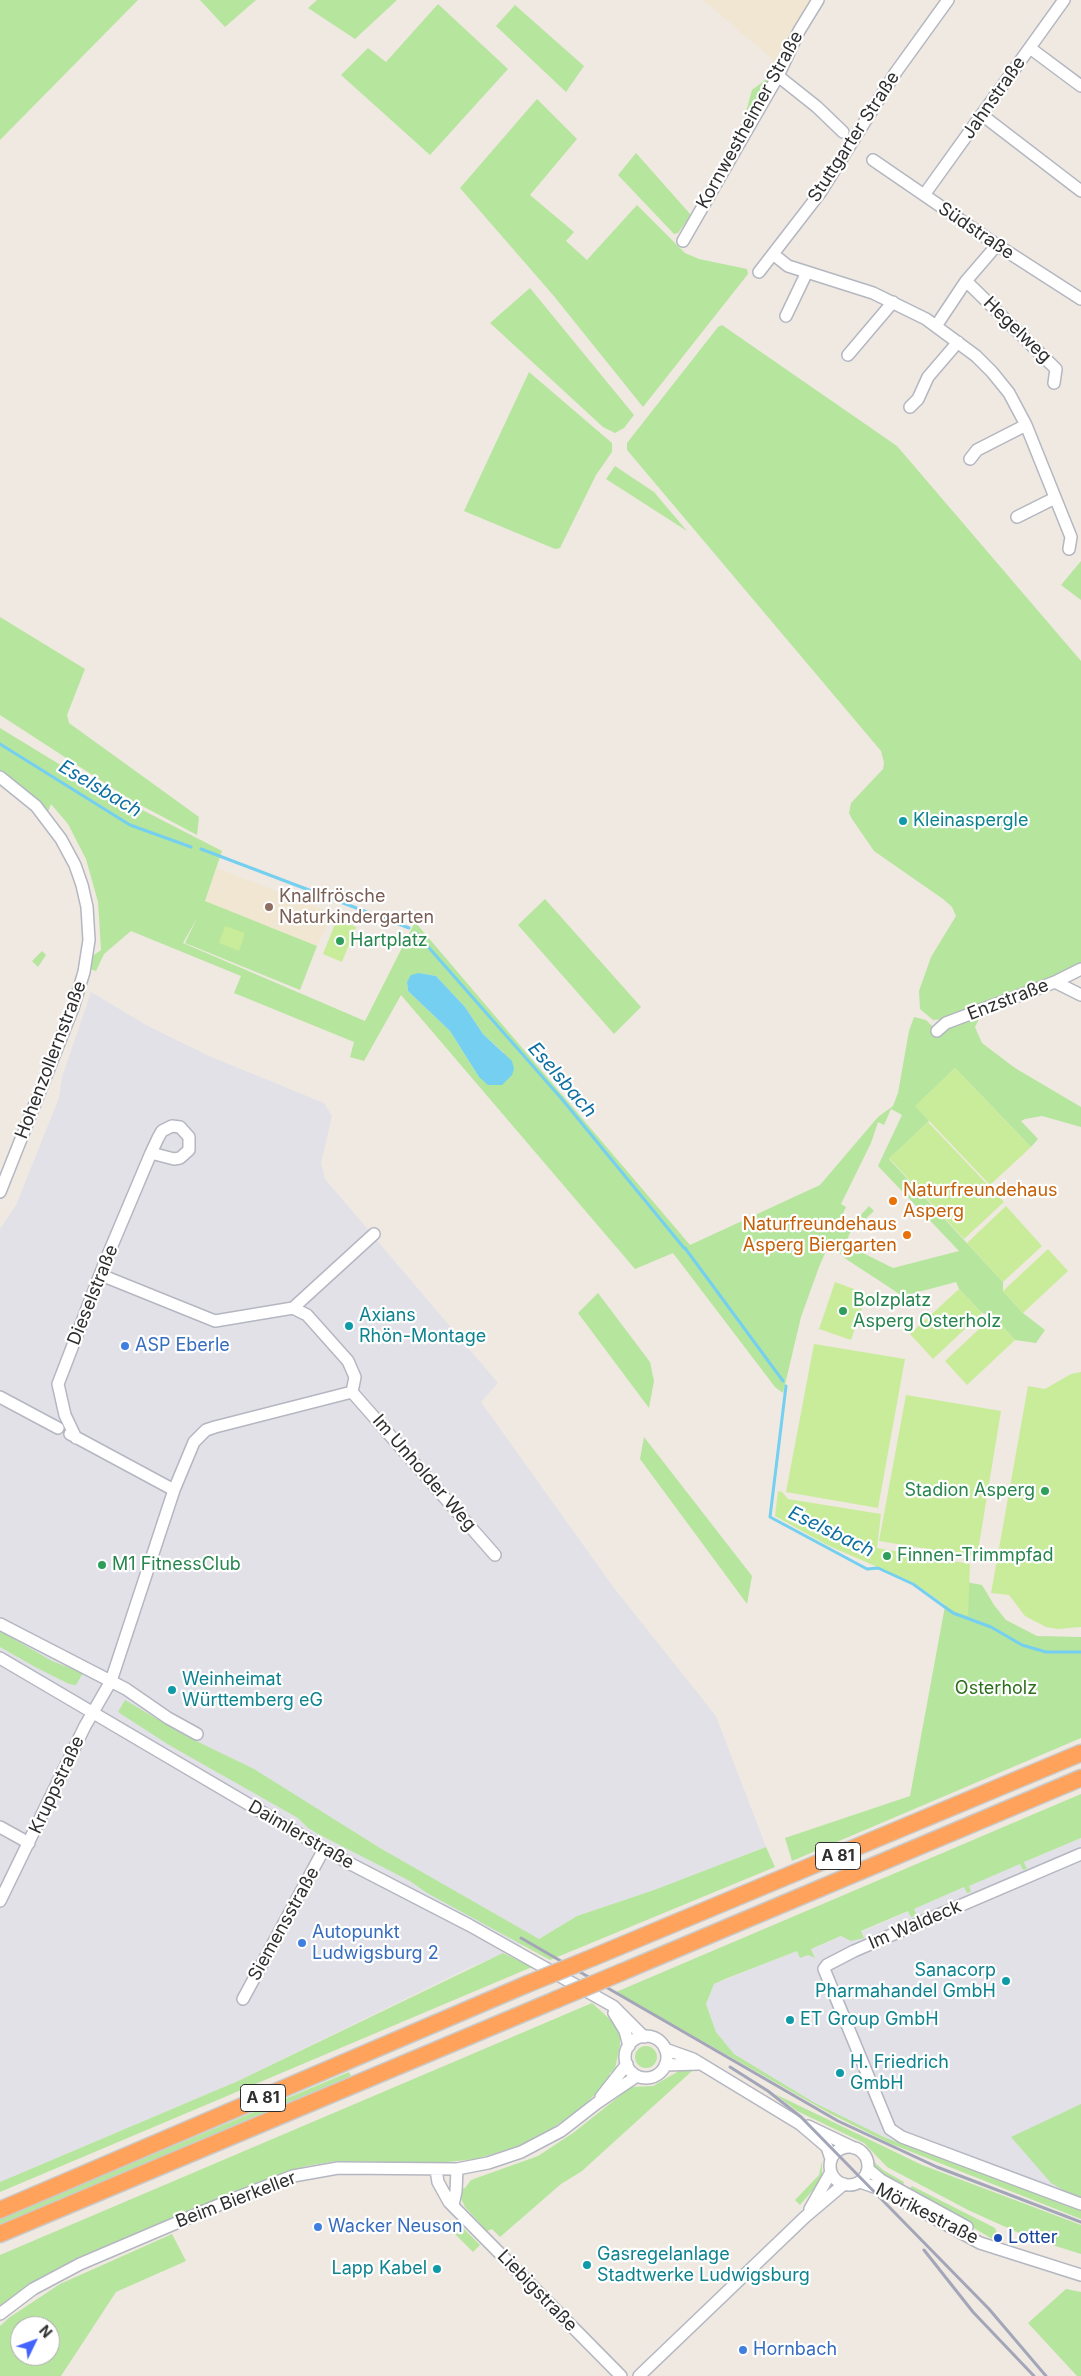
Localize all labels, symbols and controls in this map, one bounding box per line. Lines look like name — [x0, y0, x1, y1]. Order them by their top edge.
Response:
street label: Kornwestheimer Straße — [692, 27, 808, 213]
street label: Jahnstraße — [958, 53, 1030, 143]
street label: Stuttgarter Straße — [804, 68, 904, 206]
street label: Südstraße — [934, 198, 1018, 264]
street label: Hegelweg — [979, 292, 1055, 368]
water label: Eselsbach — [55, 755, 145, 823]
place label: Kleinaspergle — [913, 810, 1028, 832]
marker: Kleinaspergle — [897, 815, 909, 827]
place label: Knallfrösche Naturkindergarten — [279, 886, 434, 929]
marker: Knallfrösche Naturkindergarten — [263, 901, 275, 913]
place label: Hartplatz — [350, 930, 428, 952]
marker: Hartplatz — [334, 935, 346, 947]
street label: Enzstraße — [964, 975, 1052, 1025]
street label: Hohenzollernstraße — [11, 978, 91, 1142]
water label: Eselsbach — [523, 1038, 601, 1122]
place label: Naturfreundehaus Asperg — [903, 1180, 1058, 1222]
marker: Naturfreundehaus Asperg — [887, 1195, 899, 1207]
place label: Naturfreundehaus Asperg Biergarten — [742, 1214, 897, 1256]
marker: Naturfreundehaus Asperg Biergarten — [901, 1229, 913, 1241]
street label: Dieselstraße — [63, 1242, 123, 1348]
place label: Bolzplatz Asperg Osterholz — [853, 1290, 1001, 1332]
place label: Axians Rhön-Montage — [359, 1305, 486, 1348]
marker: Bolzplatz Asperg Osterholz — [837, 1305, 849, 1317]
marker: Axians Rhön-Montage — [343, 1320, 355, 1332]
place label: ASP Eberle — [135, 1335, 230, 1357]
marker: ASP Eberle — [119, 1340, 131, 1352]
street label: Im Unholder Weg — [368, 1410, 480, 1536]
place label: Stadion Asperg — [905, 1480, 1035, 1502]
marker: Stadion Asperg — [1039, 1485, 1051, 1497]
water label: Eselsbach — [784, 1501, 878, 1563]
place label: Finnen-Trimmpfad — [897, 1545, 1053, 1567]
marker: Finnen-Trimmpfad — [881, 1550, 893, 1562]
place label: M1 FitnessClub — [112, 1554, 241, 1576]
marker: M1 FitnessClub — [96, 1559, 108, 1571]
place label: Weinheimat Württemberg eG — [182, 1669, 323, 1712]
park label: Osterholz — [955, 1678, 1037, 1700]
marker: Weinheimat Württemberg eG — [166, 1684, 178, 1696]
street label: Kruppstraße — [25, 1733, 89, 1837]
street label: Daimlerstraße — [244, 1796, 358, 1874]
road number: A 81 — [816, 1842, 860, 1870]
street label: Siemensstraße — [244, 1863, 324, 1985]
street label: Im Waldeck — [865, 1896, 965, 1954]
place label: Autopunkt Ludwigsburg 2 — [312, 1922, 439, 1965]
marker: Autopunkt Ludwigsburg 2 — [296, 1937, 308, 1949]
place label: Sanacorp Pharmahandel GmbH — [815, 1960, 996, 2002]
marker: Sanacorp Pharmahandel GmbH — [1000, 1975, 1012, 1987]
place label: ET Group GmbH — [800, 2009, 939, 2031]
marker: ET Group GmbH — [784, 2014, 796, 2026]
place label: H. Friedrich GmbH — [850, 2052, 949, 2094]
marker: H. Friedrich GmbH — [834, 2067, 846, 2079]
road number: A 81 — [240, 2084, 286, 2112]
street label: Beim Bierkeller — [173, 2167, 299, 2233]
street label: Mörikestraße — [872, 2179, 982, 2249]
place label: Wacker Neuson — [328, 2216, 463, 2238]
marker: Wacker Neuson — [312, 2221, 324, 2233]
place label: Lotter — [1008, 2227, 1057, 2249]
marker: Lotter — [992, 2232, 1004, 2244]
place label: Gasregelanlage Stadtwerke Ludwigsburg — [597, 2244, 810, 2286]
street label: Liebigstraße — [493, 2246, 581, 2336]
place label: Lapp Kabel — [332, 2258, 427, 2280]
marker: Gasregelanlage Stadtwerke Ludwigsburg — [581, 2259, 593, 2271]
marker: Lapp Kabel — [431, 2263, 443, 2275]
north arrow — [10, 2316, 60, 2366]
text: N — [36, 2322, 56, 2341]
place label: Hornbach — [753, 2339, 837, 2361]
marker: Hornbach — [737, 2344, 749, 2356]

